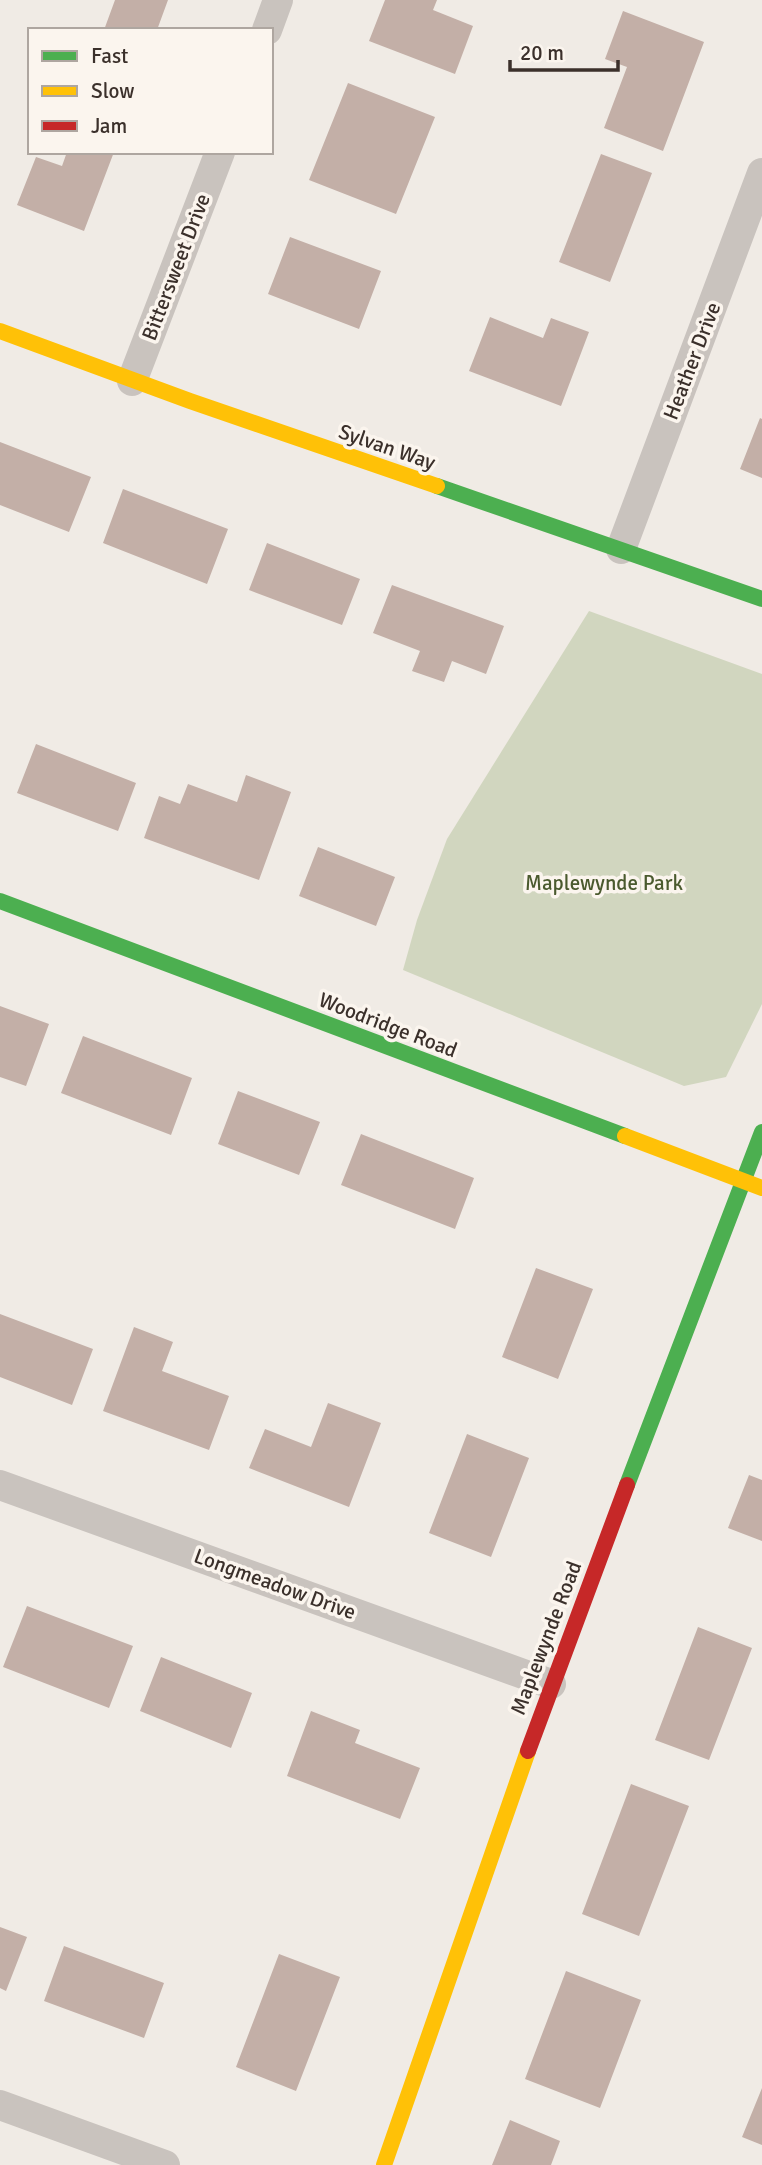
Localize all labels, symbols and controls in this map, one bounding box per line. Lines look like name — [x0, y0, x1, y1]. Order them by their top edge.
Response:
legend — [28, 28, 273, 154]
scale bar — [510, 28, 618, 72]
text: 20 m — [520, 40, 564, 66]
text: Fast — [91, 43, 128, 69]
text: Slow — [91, 78, 135, 104]
text: Jam — [91, 113, 127, 139]
street label: Bittersweet Drive — [136, 190, 216, 344]
street label: Heather Drive — [658, 299, 726, 423]
street label: Sylvan Way — [335, 418, 439, 476]
park label: Maplewynde Park — [525, 870, 683, 896]
street label: Woodridge Road — [315, 987, 461, 1063]
street label: Longmeadow Drive — [191, 1543, 359, 1625]
street label: Maplewynde Road — [505, 1557, 587, 1719]

